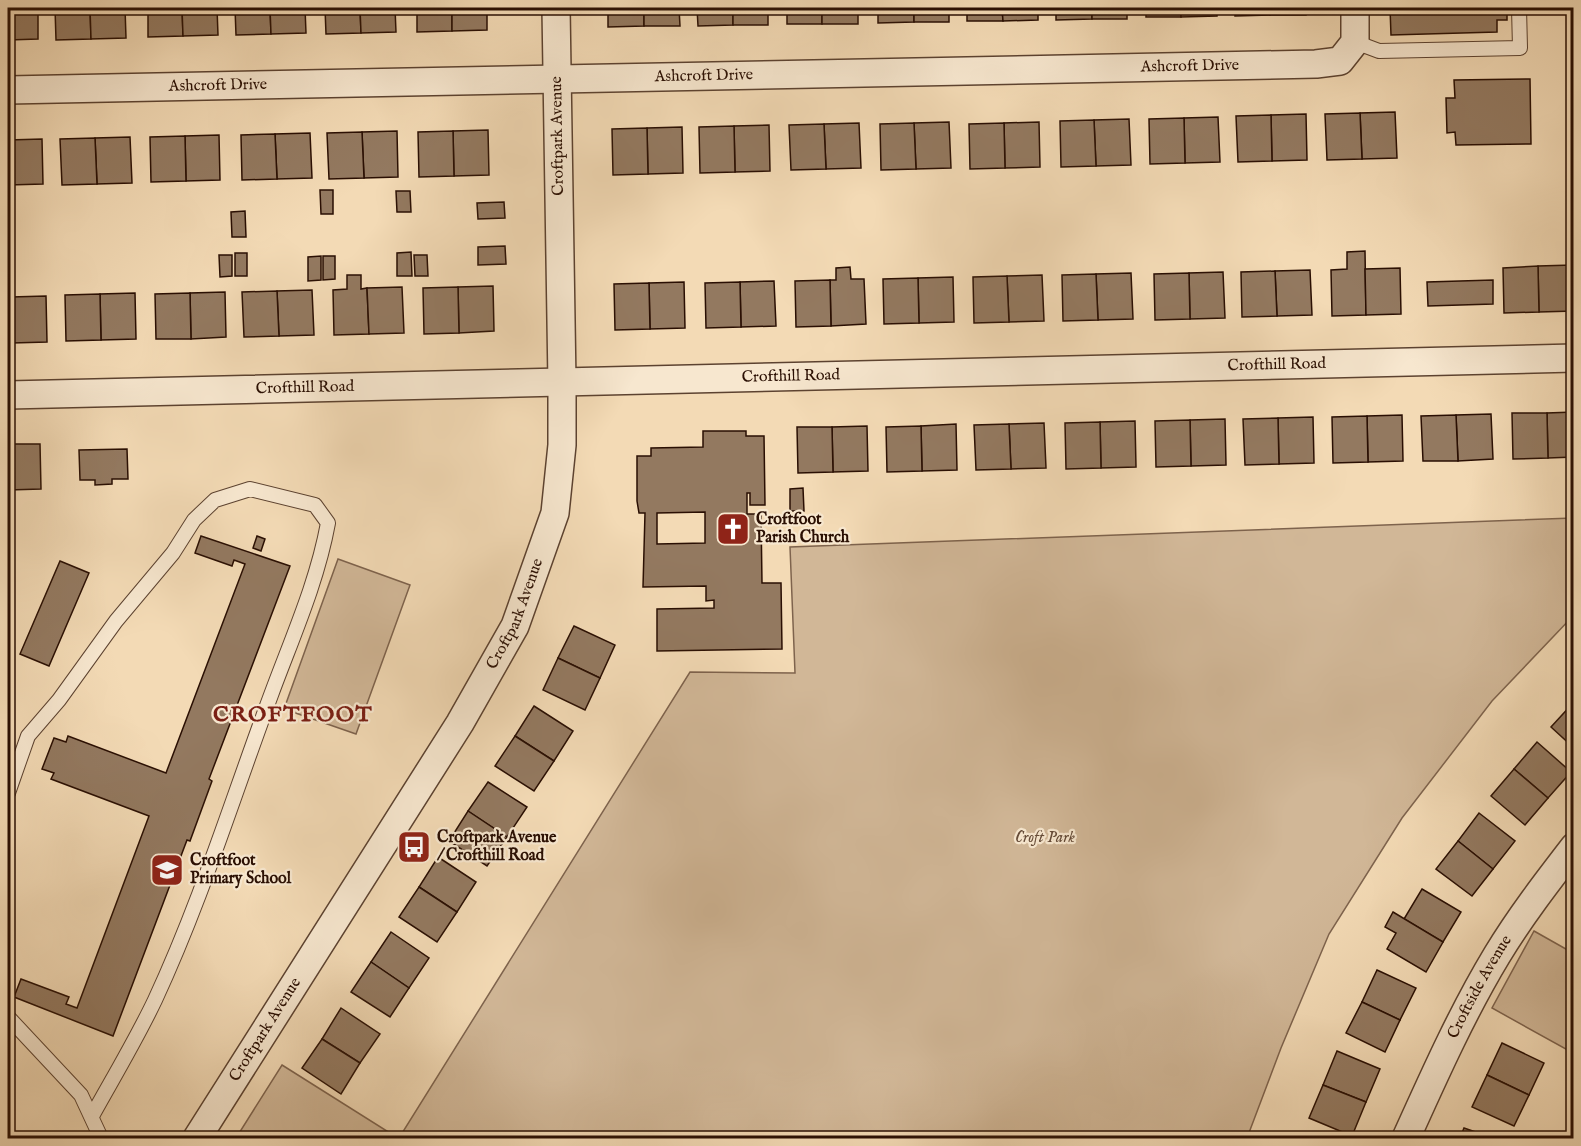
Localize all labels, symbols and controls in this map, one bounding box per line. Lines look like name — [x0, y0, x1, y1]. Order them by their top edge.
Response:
street label: Ashcroft Drive — [1139, 56, 1239, 78]
street label: Ashcroft Drive — [653, 65, 753, 87]
street label: Ashcroft Drive — [168, 75, 267, 97]
street label: Croftpark Avenue — [547, 76, 569, 196]
street label: Crofthill Road — [1227, 354, 1327, 376]
street label: Crofthill Road — [741, 365, 841, 388]
street label: Crofthill Road — [255, 377, 355, 399]
place label: Croftfoot Parish Church — [756, 510, 850, 548]
church icon: Croftfoot Parish Church — [715, 511, 751, 547]
street label: Croftpark Avenue — [482, 556, 548, 673]
district label: CROFTFOOT — [213, 701, 373, 729]
place label: Croftpark Avenue / Crofthill Road — [436, 828, 557, 866]
park label: Croft Park — [1015, 828, 1076, 848]
bus stop icon: Croftpark Avenue / Crofthill Road — [396, 829, 432, 865]
place label: Croftfoot Primary School — [190, 851, 292, 889]
school or university icon: Croftfoot Primary School — [149, 852, 185, 888]
street label: Croftside Avenue — [1443, 932, 1517, 1042]
street label: Croftpark Avenue — [225, 974, 306, 1086]

